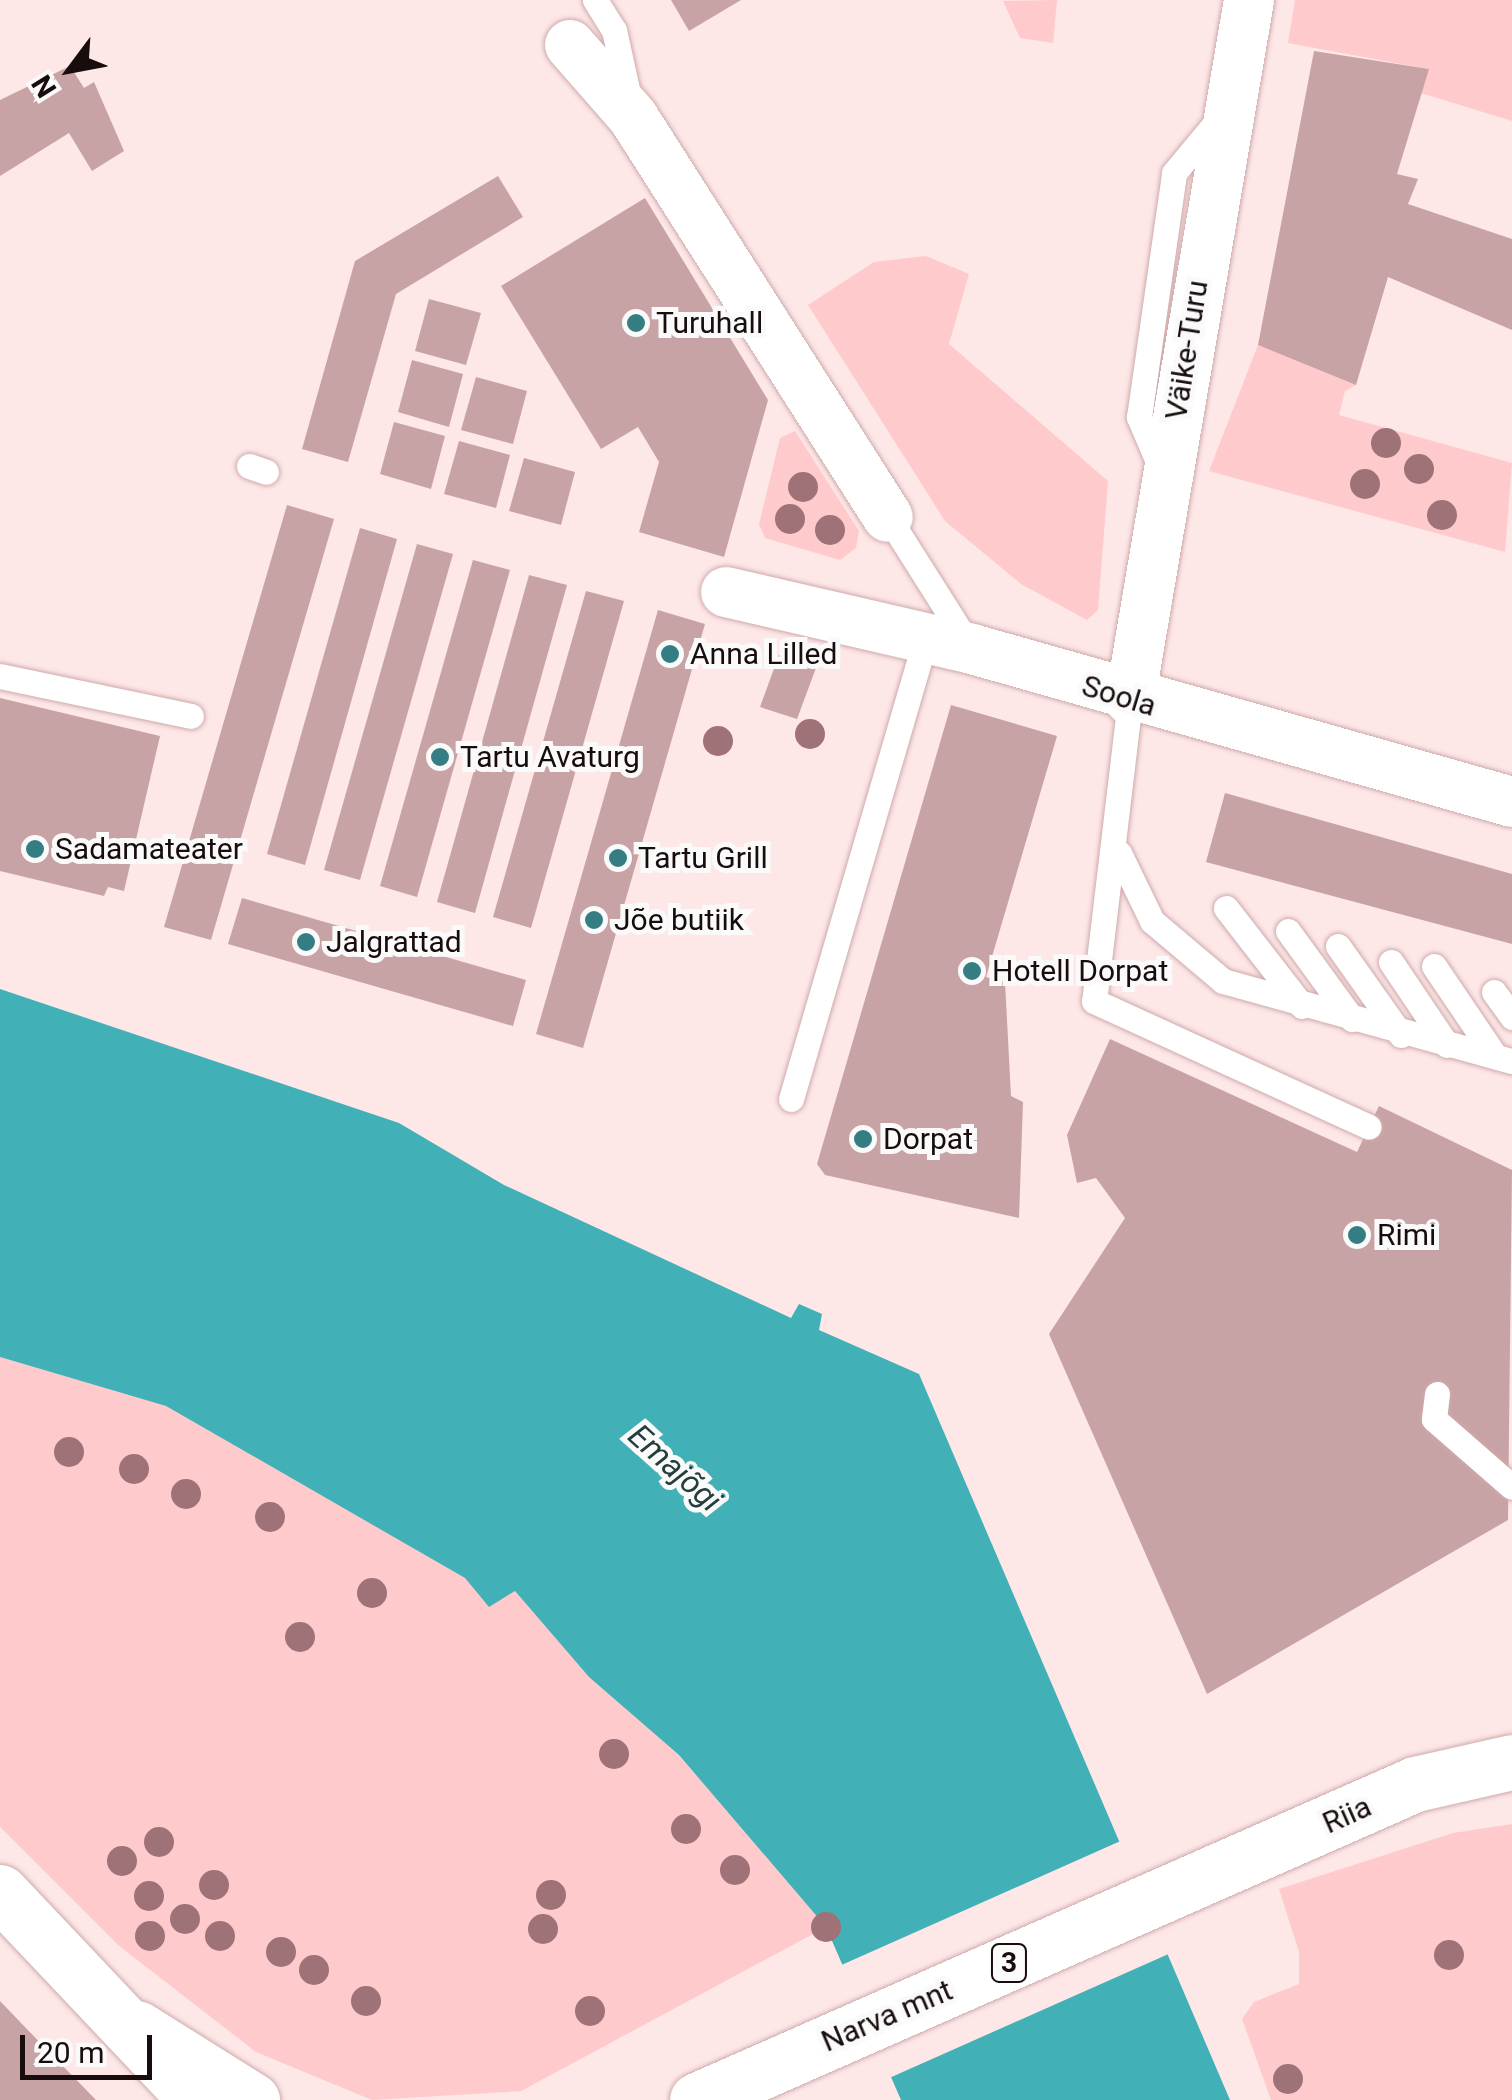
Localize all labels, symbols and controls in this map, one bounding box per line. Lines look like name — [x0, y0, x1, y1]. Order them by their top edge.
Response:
north arrow — [20, 20, 120, 120]
text: N — [25, 69, 63, 103]
street label: Väike-Turu — [1158, 278, 1216, 422]
place label: Turuhall — [656, 305, 763, 341]
marker: Turuhall — [625, 312, 647, 334]
place label: Anna Lilled — [690, 636, 837, 672]
marker: Anna Lilled — [659, 643, 681, 665]
street label: Soola — [1078, 668, 1160, 724]
place label: Tartu Avaturg — [460, 739, 640, 775]
marker: Tartu Avaturg — [429, 746, 451, 768]
place label: Sadamateater — [55, 831, 243, 867]
marker: Sadamateater — [24, 838, 46, 860]
place label: Tartu Grill — [638, 840, 768, 876]
marker: Tartu Grill — [607, 847, 629, 869]
place label: Jõe butiik — [614, 902, 744, 938]
marker: Jõe butiik — [583, 909, 605, 931]
place label: Jalgrattad — [326, 924, 462, 960]
marker: Jalgrattad — [295, 931, 317, 953]
place label: Hotell Dorpat — [992, 953, 1168, 989]
marker: Hotell Dorpat — [961, 960, 983, 982]
place label: Dorpat — [883, 1121, 973, 1157]
marker: Dorpat — [852, 1128, 874, 1150]
place label: Rimi — [1377, 1217, 1436, 1253]
marker: Rimi — [1346, 1224, 1368, 1246]
water label: Emajõgi — [621, 1416, 729, 1520]
street label: Riia — [1317, 1789, 1377, 1841]
road number: 3 — [989, 1940, 1029, 1986]
street label: Narva mnt — [816, 1972, 958, 2060]
scale bar — [25, 2015, 158, 2077]
text: 20 m — [37, 2035, 104, 2070]

